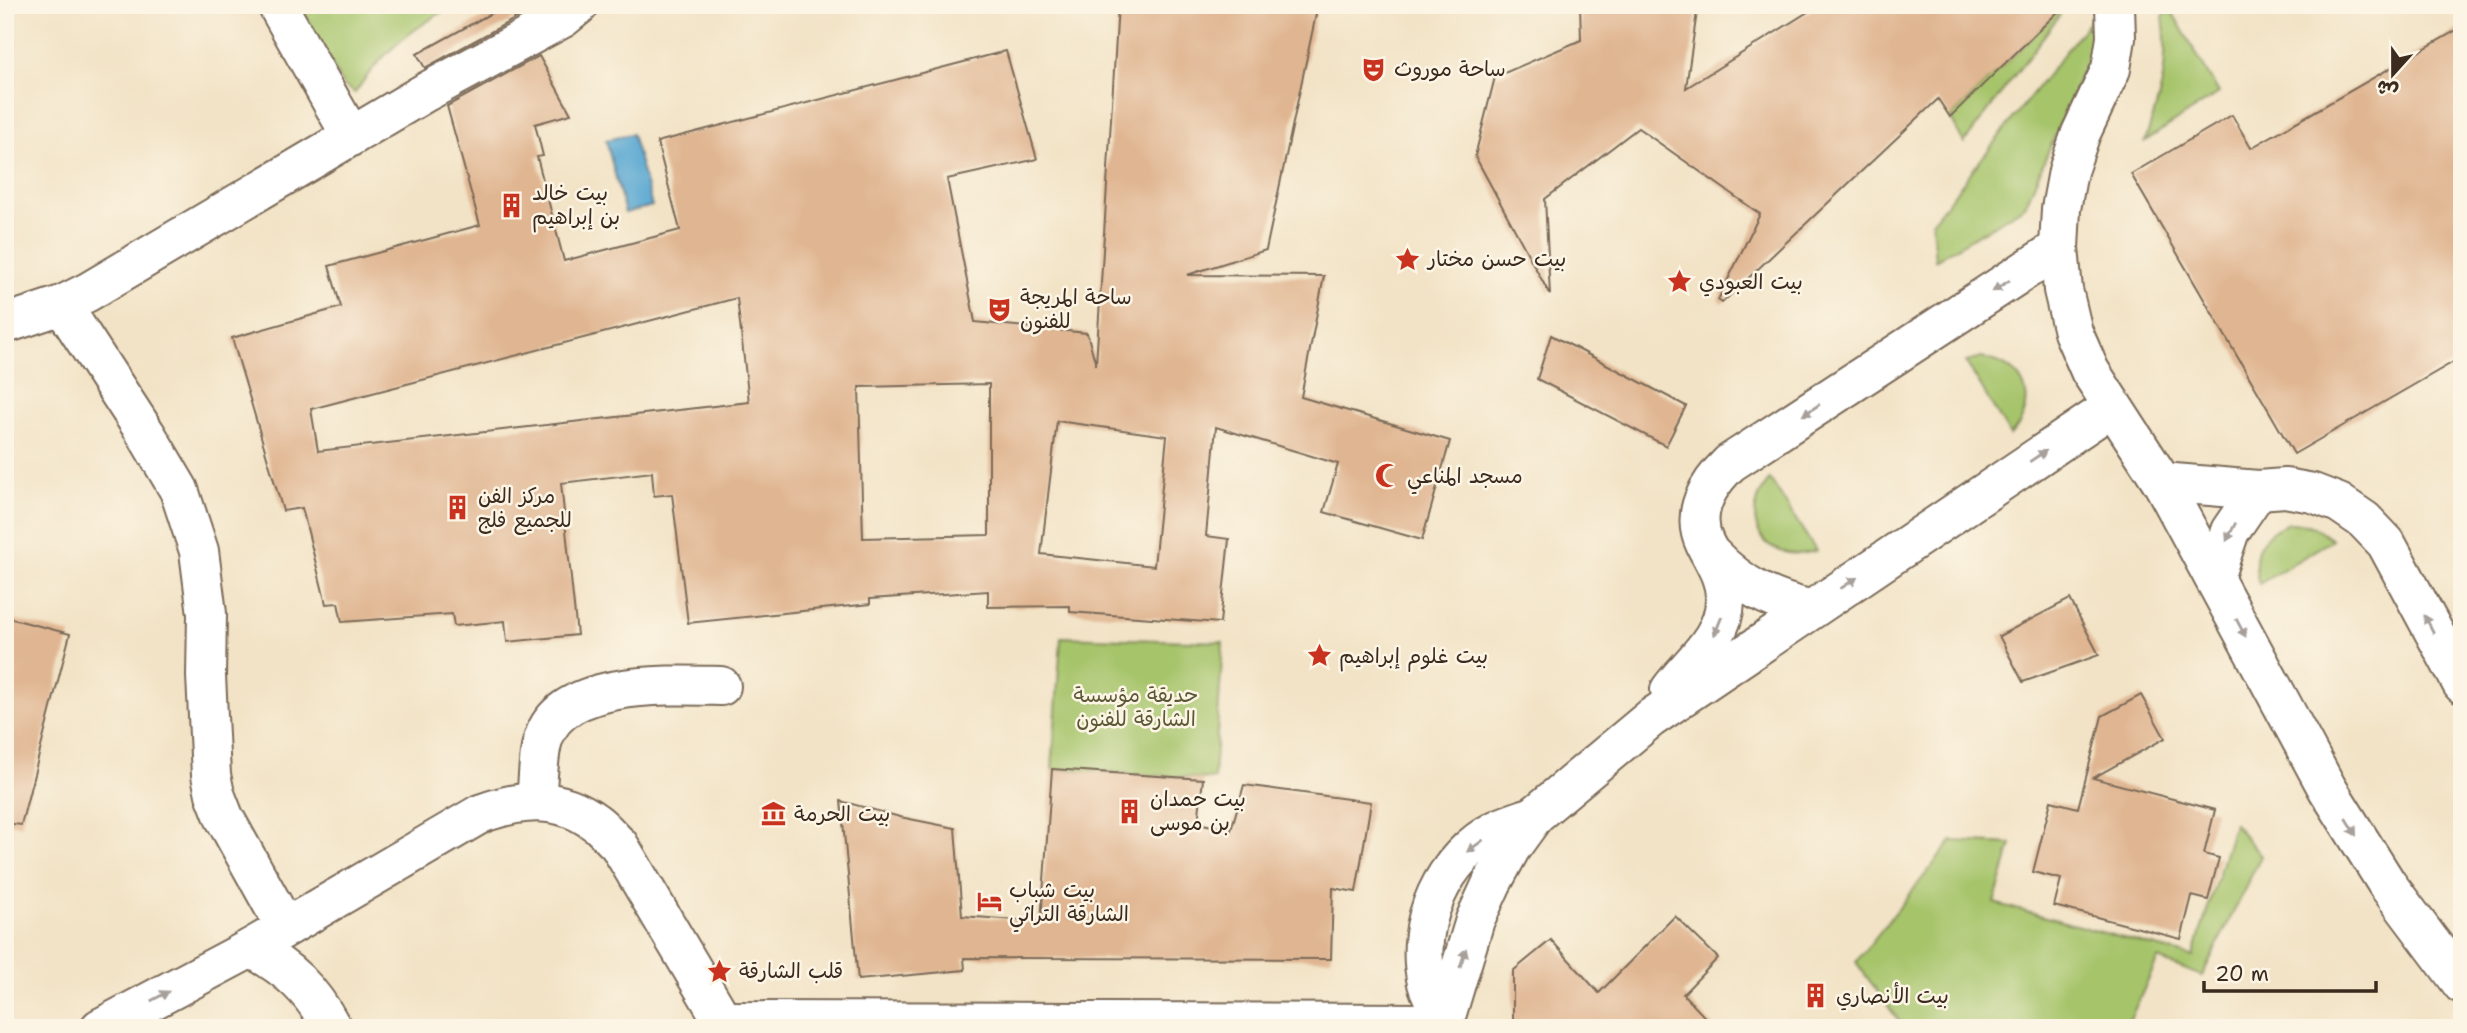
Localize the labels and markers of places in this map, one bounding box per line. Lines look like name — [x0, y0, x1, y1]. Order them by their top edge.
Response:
theatre icon: ساحة موروث — [1360, 55, 1388, 83]
place label: ساحة موروث — [1394, 55, 1506, 83]
place label: بيت خالد بن إبراهيم — [532, 179, 620, 233]
building icon: بيت خالد بن إبراهيم — [498, 191, 526, 219]
place icon: بيت حسن مختار — [1394, 245, 1422, 273]
place label: بيت حسن مختار — [1426, 245, 1566, 273]
place icon: بيت العبودي — [1665, 268, 1693, 296]
place label: بيت العبودي — [1699, 268, 1803, 297]
place label: ساحة المريجة للفنون — [1020, 283, 1132, 335]
theatre icon: ساحة المريجة للفنون — [986, 295, 1014, 323]
mosque icon: مسجد المناعي — [1373, 462, 1401, 490]
place label: مسجد المناعي — [1407, 462, 1523, 495]
place label: مركز الفن للجميع فلج — [478, 482, 572, 535]
building icon: مركز الفن للجميع فلج — [444, 494, 472, 522]
place icon: بيت غلوم إبراهيم — [1305, 642, 1333, 670]
place label: بيت غلوم إبراهيم — [1339, 642, 1488, 672]
place label: بيت حمدان بن موسى — [1150, 785, 1246, 837]
building icon: بيت حمدان بن موسى — [1116, 797, 1144, 825]
museum icon: بيت الحرمة — [760, 800, 788, 828]
place label: بيت الحرمة — [794, 800, 890, 828]
place label: بيت شباب الشارقة التراثي — [1009, 876, 1129, 933]
hotel icon: بيت شباب الشارقة التراثي — [975, 888, 1003, 916]
place icon: قلب الشارقة — [705, 957, 733, 985]
place label: قلب الشارقة — [739, 957, 843, 985]
building icon: بيت الأنصاري — [1802, 982, 1830, 1010]
place label: بيت الأنصاري — [1836, 982, 1949, 1011]

